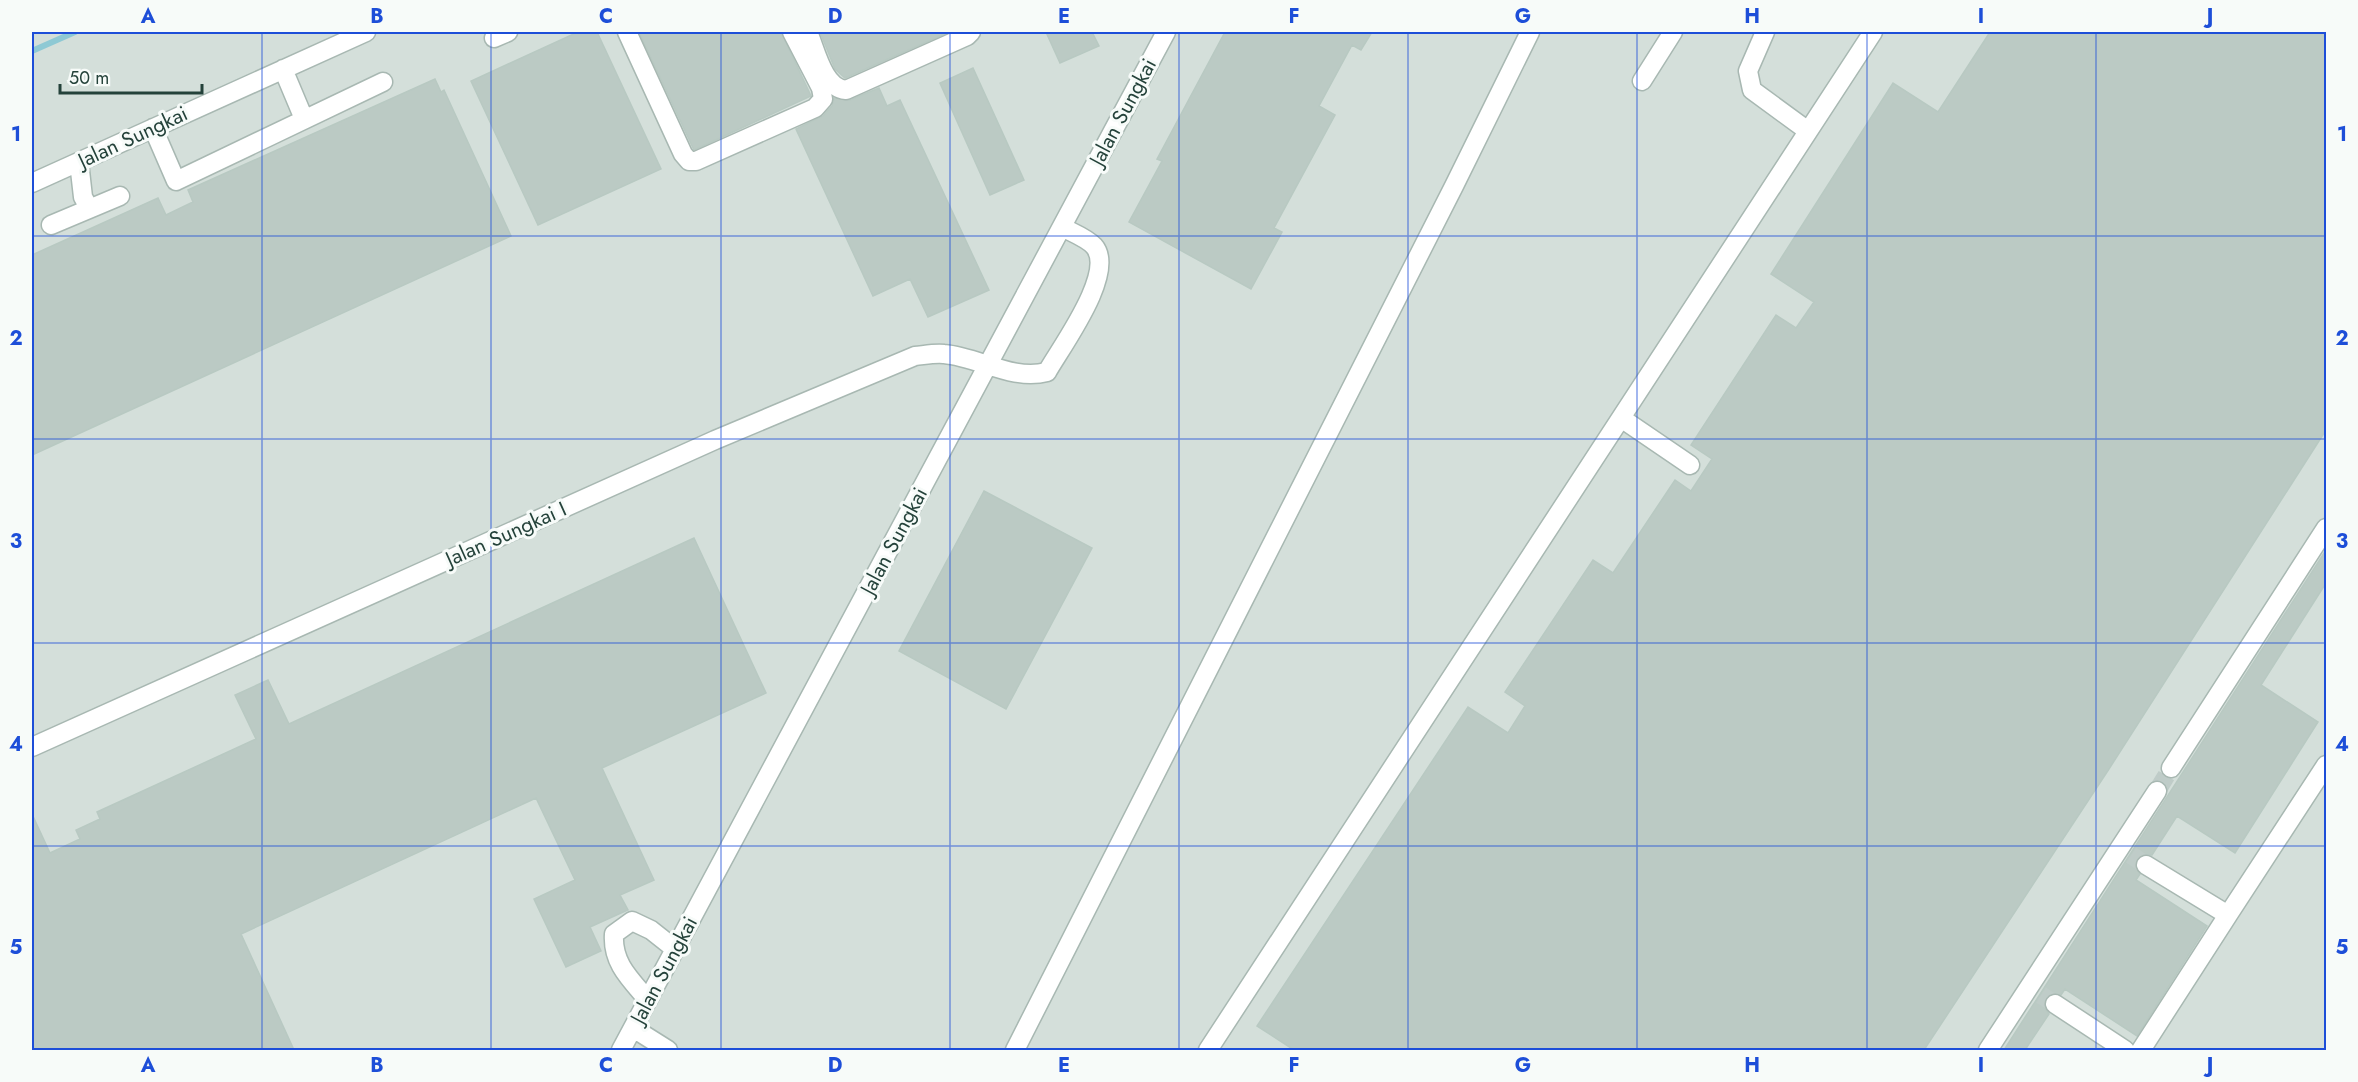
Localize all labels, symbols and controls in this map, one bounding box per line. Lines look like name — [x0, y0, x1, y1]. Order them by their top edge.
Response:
text: A — [140, 2, 156, 31]
text: B — [370, 2, 384, 31]
text: C — [599, 2, 613, 31]
text: D — [828, 2, 842, 31]
text: E — [1058, 2, 1070, 31]
text: F — [1288, 2, 1300, 31]
text: G — [1515, 2, 1531, 31]
text: H — [1744, 2, 1760, 31]
text: I — [1978, 2, 1984, 31]
text: J — [2203, 2, 2213, 31]
street label: Jalan Sungkai — [1081, 53, 1164, 174]
scale bar — [60, 57, 202, 95]
text: 50 m — [69, 65, 109, 91]
street label: Jalan Sungkai — [71, 99, 193, 177]
text: 1 — [11, 120, 21, 149]
text: 1 — [2337, 120, 2347, 149]
text: 2 — [9, 324, 23, 353]
text: 2 — [2335, 324, 2349, 353]
street label: Jalan Sungkai — [852, 482, 935, 603]
street label: Jalan Sungkai I — [438, 494, 571, 575]
text: 3 — [10, 527, 22, 556]
text: 3 — [2336, 527, 2348, 556]
text: 4 — [9, 730, 23, 759]
text: 4 — [2335, 730, 2349, 759]
street label: Jalan Sungkai — [622, 911, 705, 1032]
text: 5 — [10, 933, 23, 962]
text: 5 — [2336, 933, 2349, 962]
text: A — [140, 1051, 156, 1080]
text: B — [370, 1051, 384, 1080]
text: C — [599, 1051, 613, 1080]
text: D — [828, 1051, 842, 1080]
text: E — [1058, 1051, 1070, 1080]
text: F — [1288, 1051, 1300, 1080]
text: G — [1515, 1051, 1531, 1080]
text: H — [1744, 1051, 1760, 1080]
text: I — [1978, 1051, 1984, 1080]
text: J — [2203, 1051, 2213, 1080]

